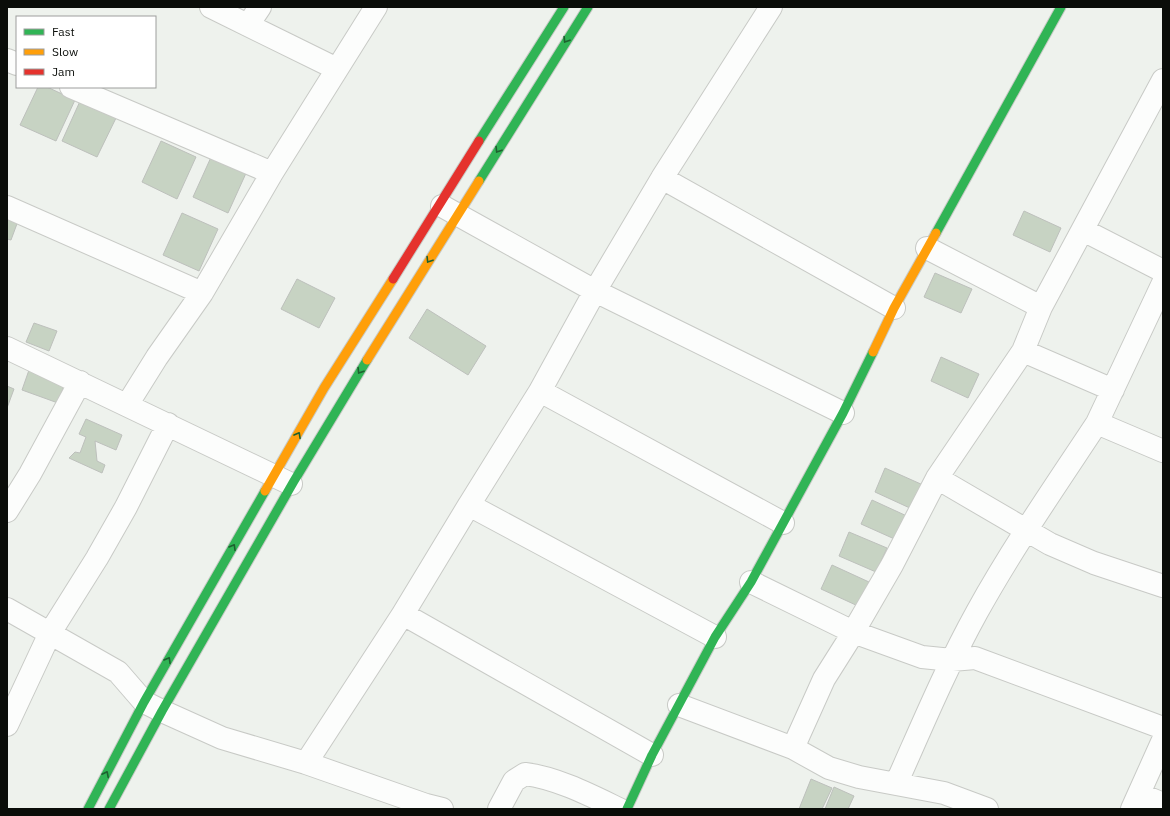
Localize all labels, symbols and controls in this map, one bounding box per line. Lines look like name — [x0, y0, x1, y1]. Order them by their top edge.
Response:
legend — [16, 16, 156, 88]
text: Fast — [52, 24, 75, 39]
one-way arrow — [564, 36, 571, 43]
text: Slow — [52, 44, 78, 59]
text: Jam — [52, 64, 75, 79]
one-way arrow — [495, 146, 502, 153]
one-way arrow — [426, 256, 434, 263]
one-way arrow — [358, 367, 365, 374]
one-way arrow — [293, 432, 300, 439]
one-way arrow — [229, 544, 236, 551]
one-way arrow — [164, 657, 171, 664]
one-way arrow — [102, 771, 109, 779]

